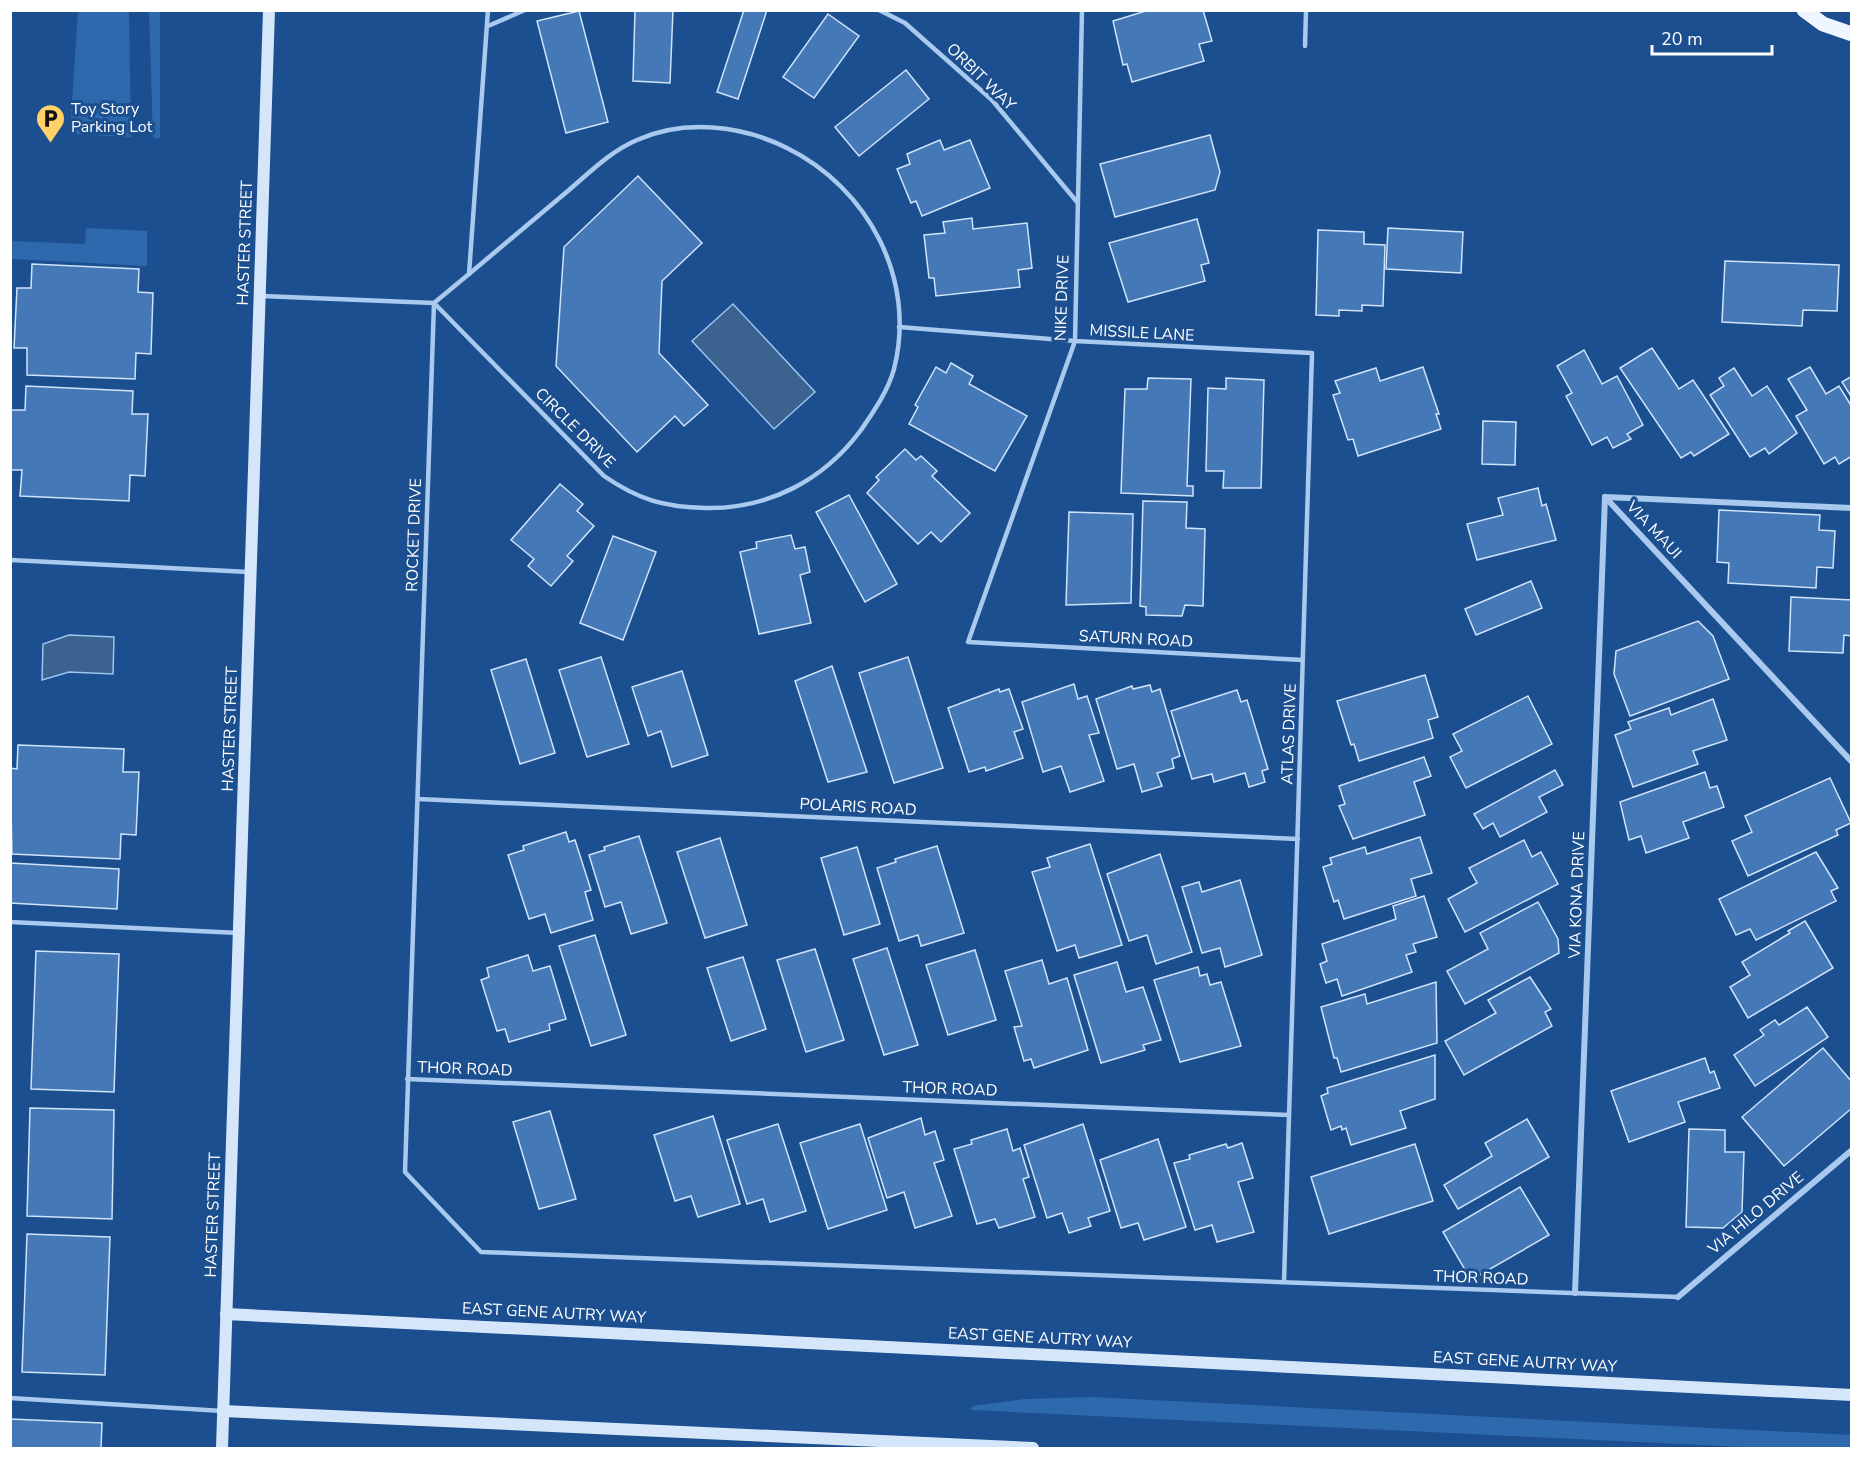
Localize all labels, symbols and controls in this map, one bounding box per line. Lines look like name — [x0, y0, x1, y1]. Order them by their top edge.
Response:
scale bar — [1652, 18, 1772, 56]
text: 20 m — [1661, 27, 1703, 51]
street label: ORBIT WAY — [942, 38, 1021, 116]
place label: Toy Story Parking Lot — [71, 98, 153, 138]
parking icon: Toy Story Parking Lot — [34, 102, 66, 144]
street label: HASTER STREET — [232, 180, 258, 306]
street label: NIKE DRIVE — [1049, 254, 1075, 342]
street label: MISSILE LANE — [1089, 319, 1195, 347]
street label: CIRCLE DRIVE — [530, 383, 620, 473]
street label: ROCKET DRIVE — [401, 478, 427, 592]
street label: VIA MAUI — [1621, 495, 1687, 564]
street label: SATURN ROAD — [1078, 625, 1194, 653]
street label: HASTER STREET — [217, 666, 243, 792]
street label: ATLAS DRIVE — [1276, 683, 1302, 785]
street label: POLARIS ROAD — [799, 793, 917, 821]
street label: VIA KONA DRIVE — [1564, 831, 1590, 960]
street label: THOR ROAD — [417, 1056, 513, 1082]
street label: THOR ROAD — [902, 1076, 998, 1102]
street label: HASTER STREET — [200, 1152, 226, 1278]
street label: VIA HILO DRIVE — [1703, 1166, 1809, 1260]
street label: THOR ROAD — [1433, 1265, 1529, 1291]
street label: EAST GENE AUTRY WAY — [461, 1297, 647, 1329]
street label: EAST GENE AUTRY WAY — [947, 1322, 1133, 1354]
street label: EAST GENE AUTRY WAY — [1432, 1346, 1618, 1378]

